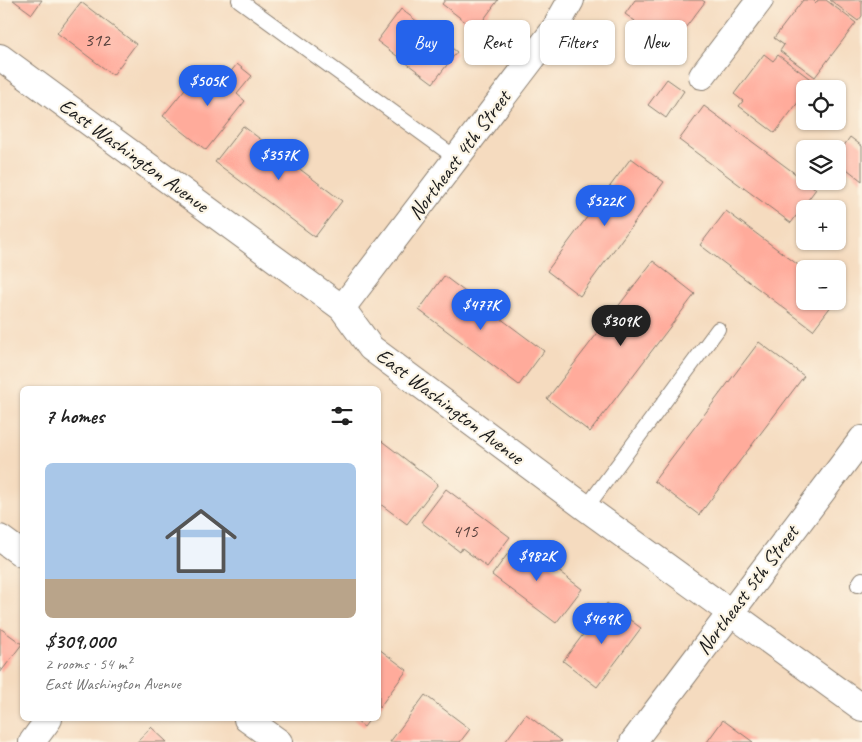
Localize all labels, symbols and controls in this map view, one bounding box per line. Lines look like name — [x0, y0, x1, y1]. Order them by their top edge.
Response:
chip: Buy — [396, 20, 454, 65]
chip: Rent — [464, 20, 530, 65]
chip: Filters — [540, 20, 615, 65]
chip: New — [625, 20, 687, 65]
house number: 312 — [84, 28, 111, 52]
pin: $505K — [173, 64, 243, 107]
text: $505K — [190, 71, 226, 91]
map controls — [796, 80, 846, 310]
button: locate — [796, 80, 846, 130]
street label: Northeast 4th Street — [402, 84, 517, 225]
street label: East Washington Avenue — [54, 92, 215, 219]
pin: $357K — [244, 138, 314, 181]
button: layers — [796, 140, 846, 190]
text: $357K — [261, 145, 297, 165]
pin: $522K — [570, 184, 640, 227]
text: $522K — [587, 191, 623, 211]
button: + — [796, 200, 846, 250]
button: − — [796, 260, 846, 310]
pin: $477K — [446, 288, 516, 331]
text: $477K — [463, 295, 499, 315]
pin: $309K — [586, 304, 656, 347]
text: $309K — [603, 311, 639, 331]
street label: East Washington Avenue — [371, 342, 531, 471]
icon: filters — [328, 402, 356, 430]
text: 7 homes — [45, 403, 104, 429]
icon: home — [156, 496, 246, 586]
house number: 415 — [452, 519, 479, 543]
street label: Northeast 5th Street — [690, 519, 805, 660]
pin: $982K — [502, 540, 572, 582]
text: $982K — [519, 546, 555, 566]
pin: $469K — [567, 602, 637, 645]
text: $469K — [583, 609, 621, 629]
text: $309,000 — [45, 628, 115, 654]
text: 2 rooms · 54 m² — [45, 654, 131, 674]
text: East Washington Avenue — [45, 674, 181, 694]

